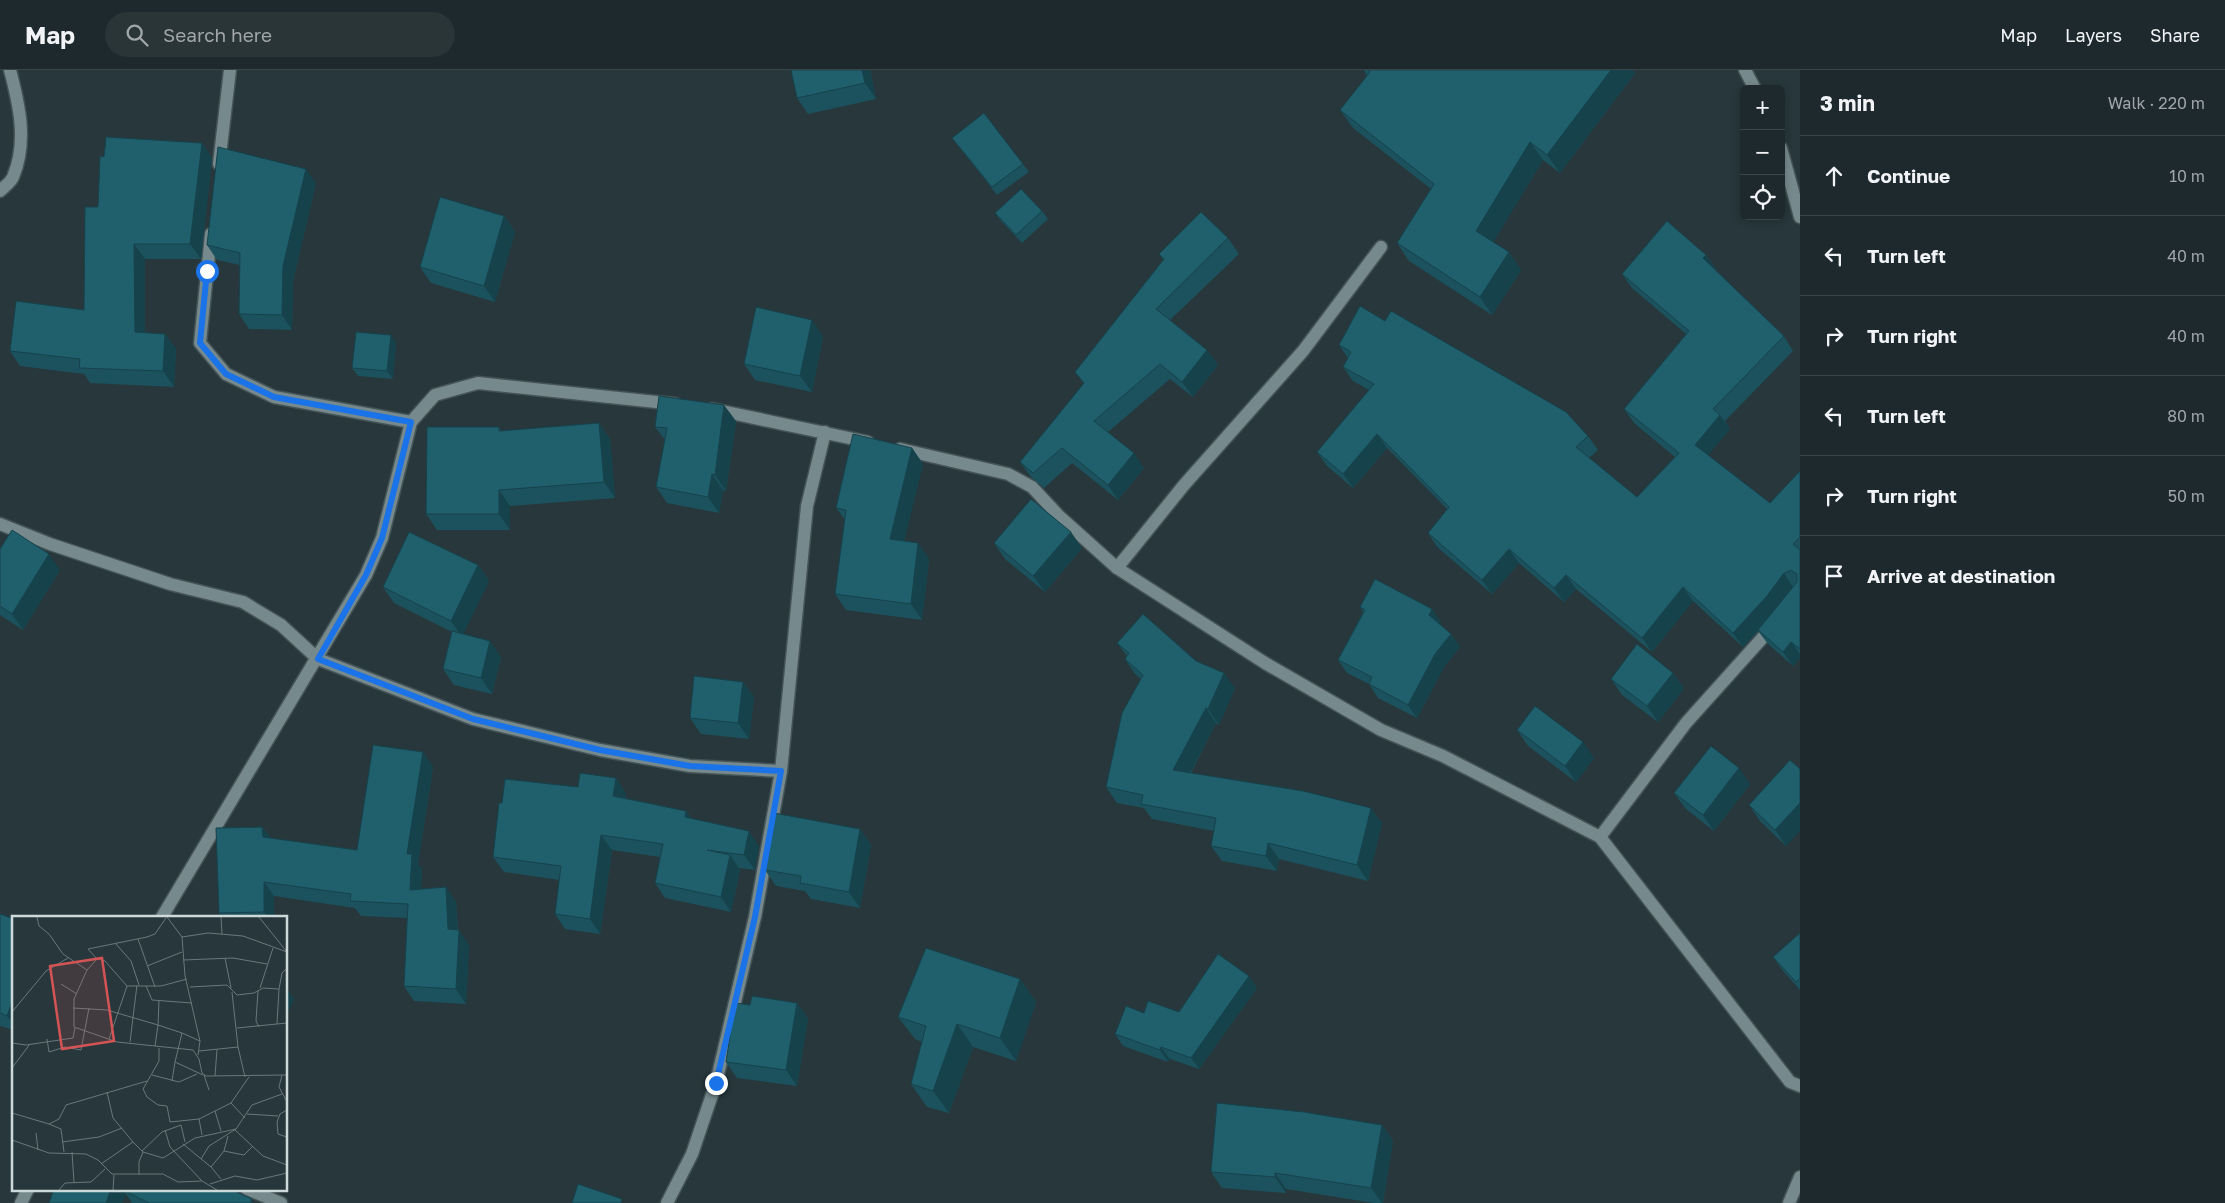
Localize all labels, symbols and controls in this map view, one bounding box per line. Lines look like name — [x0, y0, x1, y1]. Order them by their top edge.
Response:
search box — [105, 12, 455, 57]
text: Map — [25, 20, 75, 49]
icon: search — [123, 21, 151, 49]
text: Search here — [163, 23, 272, 46]
text: Map — [2000, 24, 2037, 46]
text: Layers — [2065, 24, 2122, 46]
text: Share — [2150, 24, 2200, 46]
map controls — [1740, 85, 1785, 220]
button: + — [1740, 85, 1785, 130]
text: 3 min — [1820, 90, 1875, 116]
text: Walk · 220 m — [2108, 93, 2205, 113]
button: − — [1740, 130, 1785, 175]
icon: ahead — [1820, 162, 1848, 190]
text: Continue — [1867, 164, 1950, 187]
text: 10 m — [2169, 166, 2205, 186]
button: locate — [1740, 175, 1785, 220]
icon: left — [1820, 242, 1848, 270]
text: Turn left — [1867, 244, 1946, 267]
text: 40 m — [2167, 246, 2205, 266]
route start — [196, 260, 219, 283]
icon: right — [1820, 322, 1848, 350]
text: Turn right — [1867, 324, 1957, 347]
text: 40 m — [2167, 326, 2205, 346]
icon: left — [1820, 402, 1848, 430]
text: Turn left — [1867, 404, 1946, 427]
text: 80 m — [2167, 406, 2205, 426]
icon: right — [1820, 482, 1848, 510]
text: Turn right — [1867, 484, 1957, 507]
text: 50 m — [2168, 486, 2205, 506]
icon: arrive — [1820, 562, 1848, 590]
text: Arrive at destination — [1867, 564, 2055, 587]
inset map — [12, 916, 288, 1190]
route end — [705, 1072, 728, 1095]

